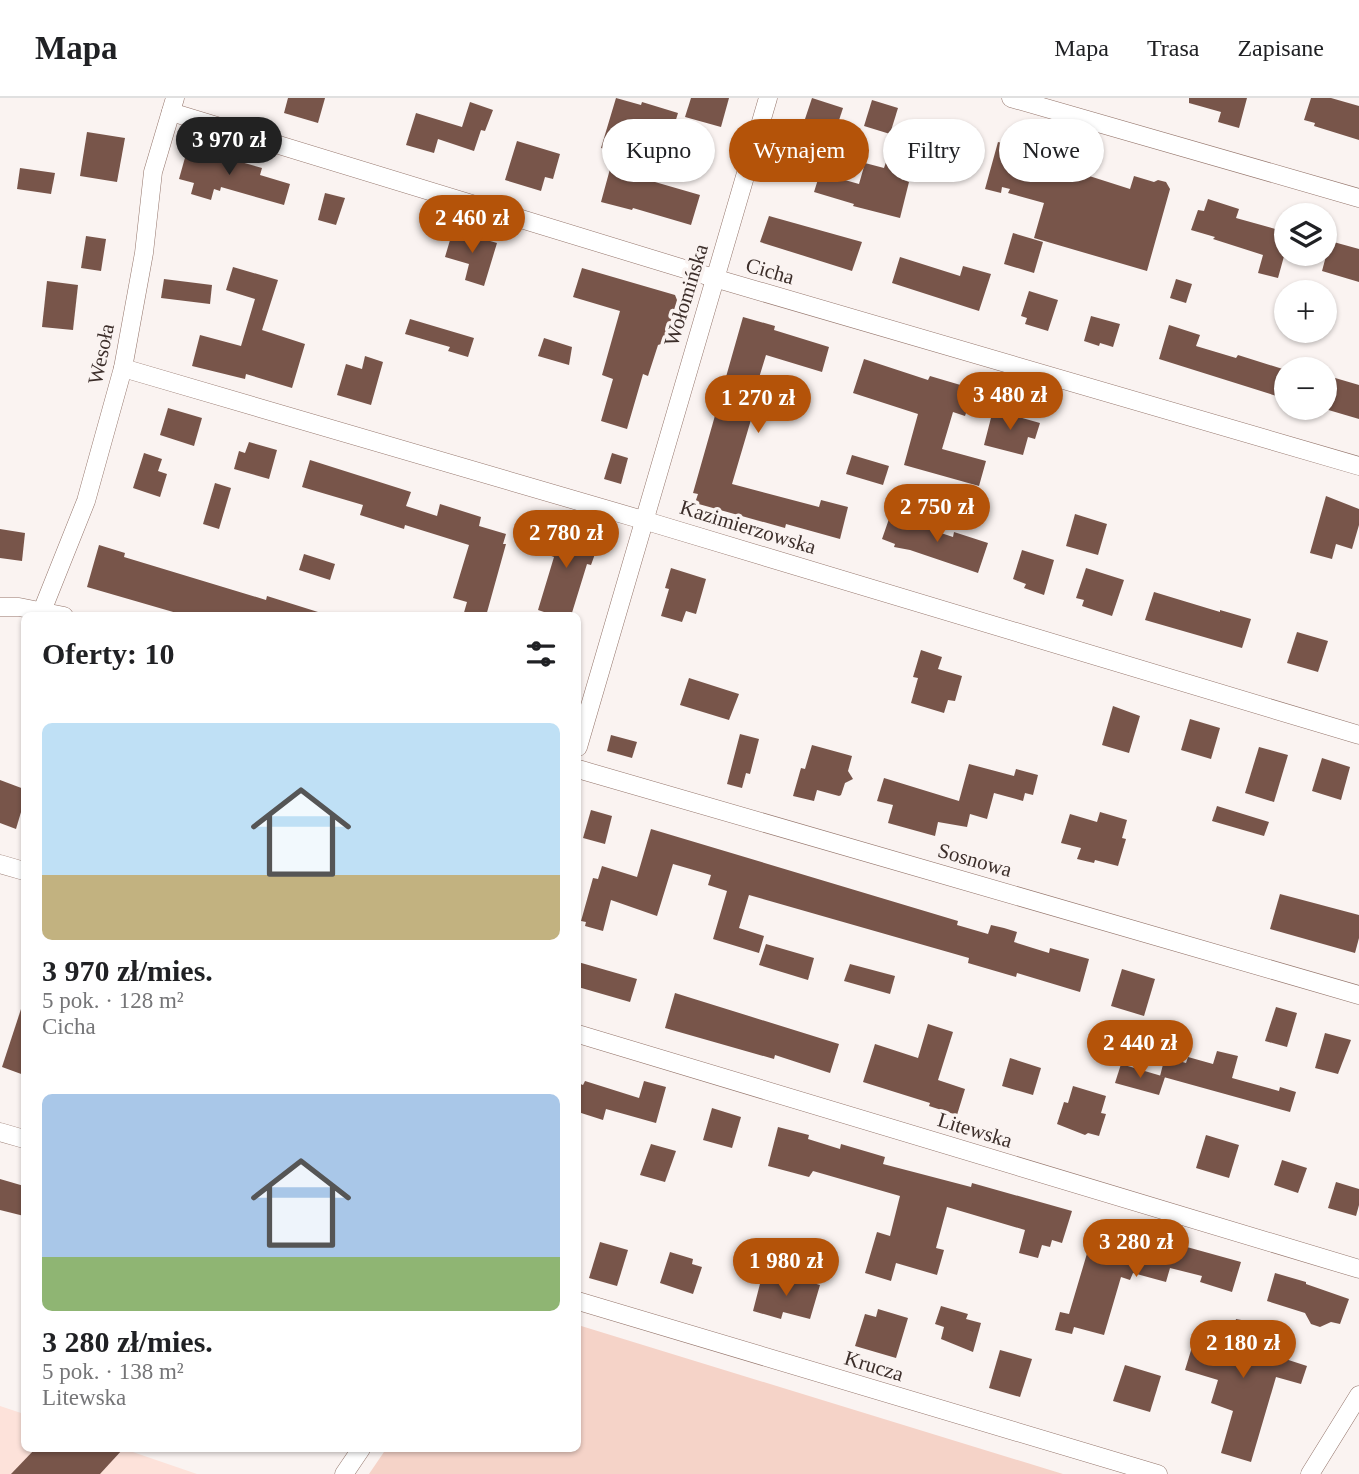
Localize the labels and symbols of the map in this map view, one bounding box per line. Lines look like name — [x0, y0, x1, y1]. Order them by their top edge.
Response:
pin: 3 970 zł — [157, 118, 301, 177]
pin: 2 460 zł — [400, 195, 544, 255]
street label: Wołomińska — [659, 240, 713, 349]
street label: Cicha — [743, 253, 798, 289]
street label: Wesoła — [83, 321, 119, 386]
pin: 3 480 zł — [938, 372, 1082, 432]
pin: 1 270 zł — [686, 376, 830, 435]
pin: 2 750 zł — [865, 484, 1009, 544]
street label: Kazimierzowska — [677, 495, 820, 559]
pin: 2 780 zł — [494, 510, 638, 570]
street label: Sosnowa — [935, 838, 1015, 882]
pin: 2 440 zł — [1068, 1020, 1212, 1080]
street label: Litewska — [935, 1107, 1016, 1153]
pin: 3 280 zł — [1064, 1220, 1208, 1279]
pin: 1 980 zł — [714, 1238, 858, 1298]
pin: 2 180 zł — [1171, 1320, 1315, 1380]
street label: Krucza — [842, 1346, 907, 1387]

